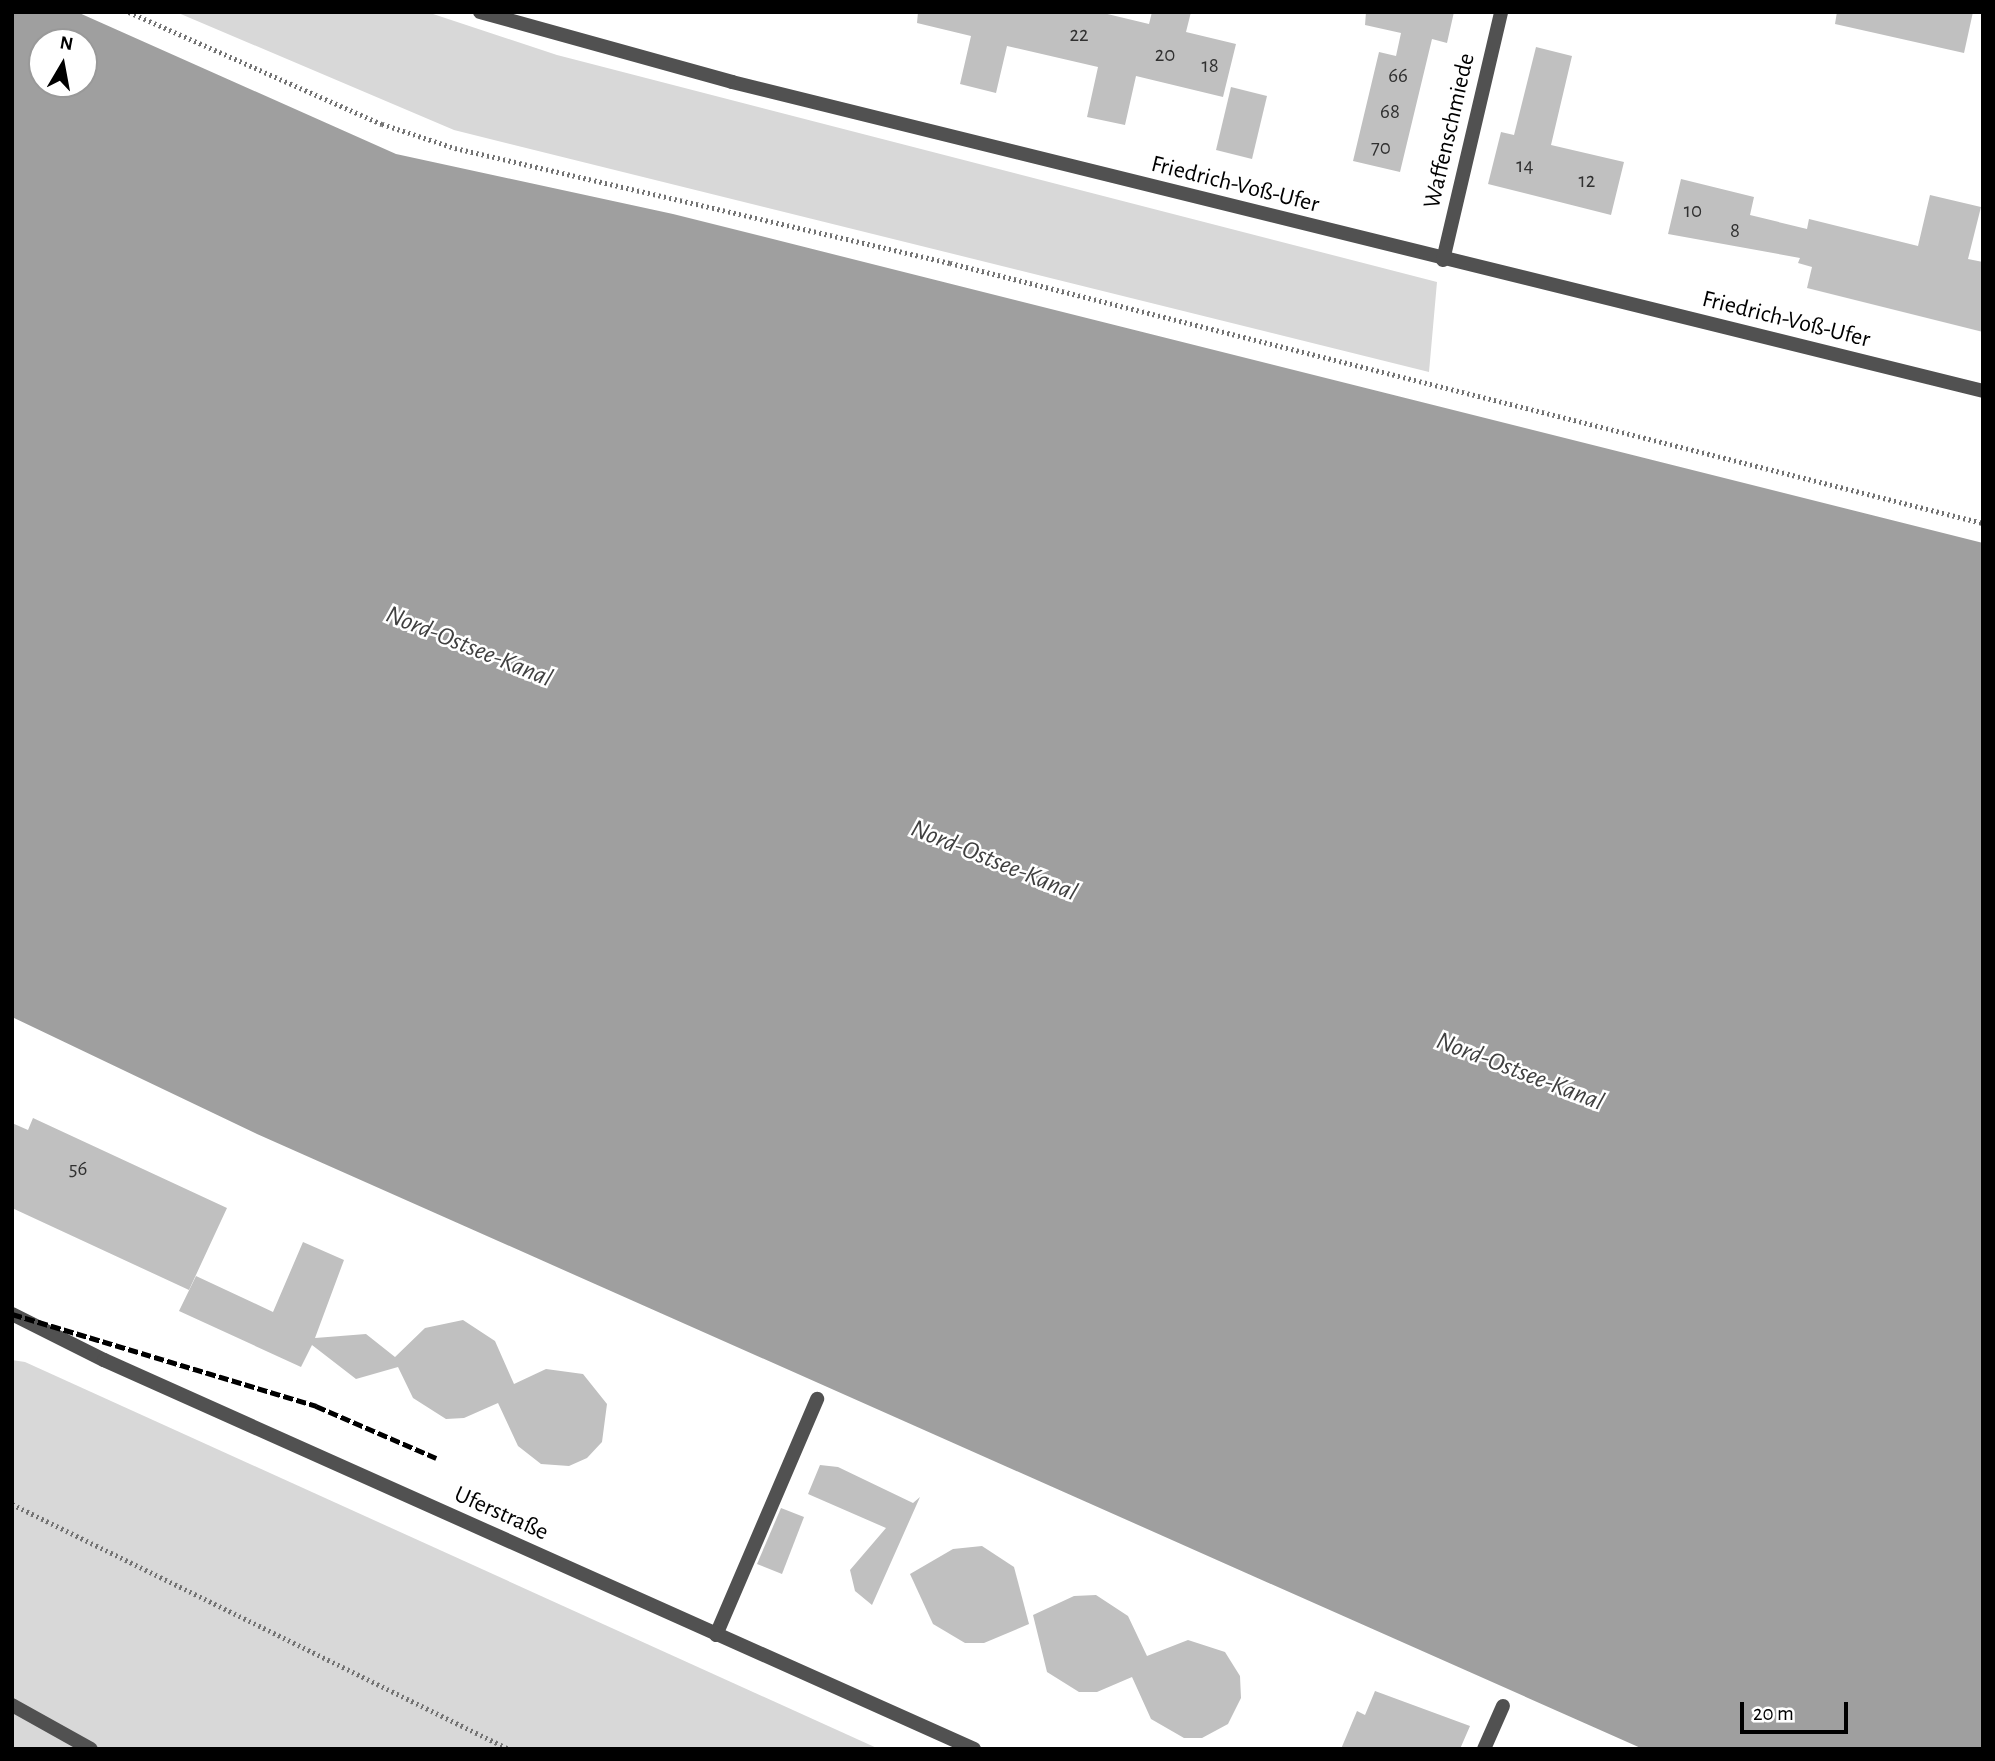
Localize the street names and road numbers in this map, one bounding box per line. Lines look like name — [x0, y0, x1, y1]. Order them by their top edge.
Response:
street label: Waffenschmiede — [1418, 51, 1482, 211]
street label: Friedrich-Voß-Ufer — [1148, 150, 1322, 220]
street label: Friedrich-Voß-Ufer — [1699, 285, 1873, 355]
street label: Uferstraße — [449, 1480, 553, 1548]

